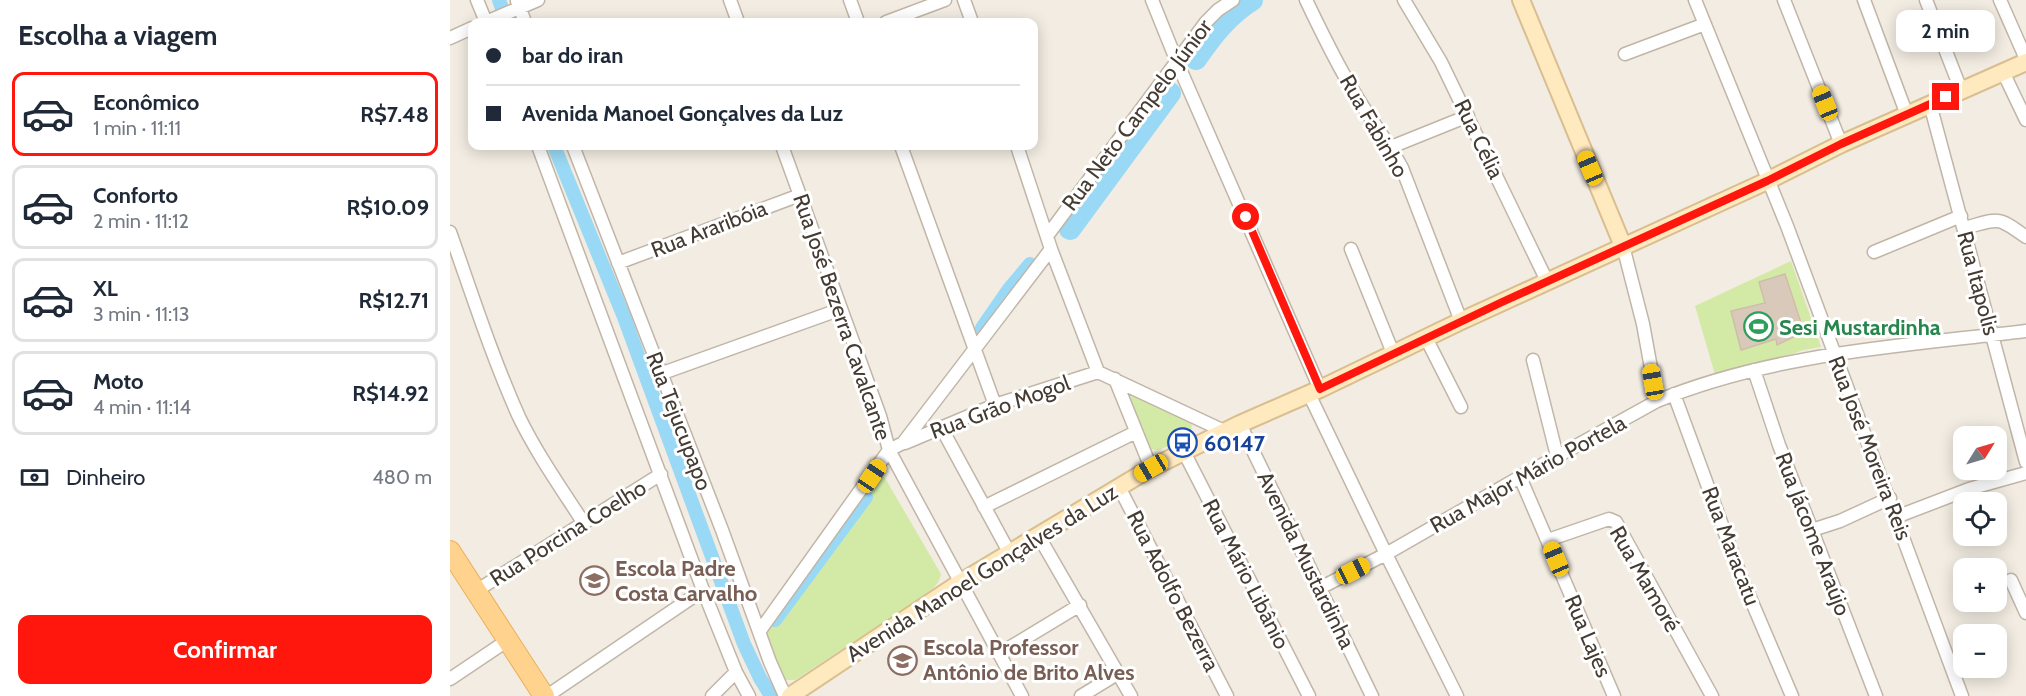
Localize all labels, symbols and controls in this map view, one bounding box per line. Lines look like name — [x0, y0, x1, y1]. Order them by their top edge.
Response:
callout: 2 min — [1896, 10, 1996, 52]
street label: Rua Neto Campelo Júnior — [1056, 14, 1218, 216]
text: Escolha a viagem — [18, 19, 217, 52]
text: 2 min — [1921, 19, 1970, 43]
text: bar do iran — [522, 42, 623, 69]
street label: Rua Fabinho — [1334, 70, 1414, 182]
car — [1810, 83, 1840, 123]
route end — [1932, 83, 1959, 110]
icon: car — [21, 87, 75, 141]
text: Econômico — [93, 89, 199, 116]
street label: Rua Célia — [1448, 95, 1510, 183]
text: Avenida Manoel Gonçalves da Luz — [522, 100, 843, 127]
text: R$7.48 — [360, 101, 429, 128]
text: 1 min · 11:11 — [93, 116, 181, 140]
car — [1575, 148, 1605, 188]
icon: car — [21, 180, 75, 234]
text: Conforto — [93, 182, 178, 209]
street label: Rua José Bezerra Cavalcante — [787, 190, 897, 444]
text: R$10.09 — [346, 194, 429, 221]
street label: Rua Araribóia — [647, 194, 771, 263]
route start — [1232, 203, 1259, 230]
text: 2 min · 11:12 — [93, 209, 189, 233]
street label: Rua Itapolis — [1951, 228, 2005, 338]
icon: car — [21, 273, 75, 327]
text: XL — [93, 275, 118, 302]
text: R$12.71 — [358, 287, 429, 314]
text: 3 min · 11:13 — [93, 302, 190, 326]
sports icon: Sesi Mustardinha — [1742, 311, 1774, 343]
place label: Sesi Mustardinha — [1779, 314, 1941, 341]
street label: Rua Tejucupapo — [640, 348, 718, 494]
street label: Rua José Moreira Reis — [1822, 352, 1918, 544]
car — [1641, 363, 1665, 401]
icon: car — [21, 366, 75, 420]
text: Moto — [93, 368, 144, 395]
street label: Rua Grão Mogol — [926, 369, 1074, 445]
text: R$14.92 — [352, 380, 429, 407]
text: 4 min · 11:14 — [93, 395, 191, 419]
street label: Rua Major Mário Portela — [1425, 409, 1631, 539]
north arrow — [1953, 426, 2007, 480]
map controls — [1953, 426, 2007, 678]
bus stop icon: 60147 — [1167, 427, 1199, 459]
place label: 60147 — [1204, 430, 1266, 457]
street label: Rua Jácome Araújo — [1769, 449, 1857, 619]
car — [1131, 451, 1171, 485]
car — [854, 456, 890, 496]
icon: cash — [18, 461, 51, 494]
text: Dinheiro — [66, 464, 145, 491]
text: 480 m — [372, 465, 432, 489]
street label: Avenida Mustardinha — [1251, 467, 1361, 653]
street label: Rua Porcina Coelho — [485, 474, 651, 592]
street label: Avenida Manoel Gonçalves da Luz — [841, 478, 1123, 668]
street label: Rua Maracatu — [1696, 483, 1766, 609]
button: locate — [1953, 492, 2007, 546]
street label: Rua Mário Libânio — [1197, 495, 1295, 653]
street label: Rua Adolfo Bezerra — [1121, 506, 1225, 676]
street label: Rua Mamoré — [1604, 521, 1686, 637]
car — [1541, 539, 1571, 579]
place label: Escola Padre Costa Carvalho — [615, 555, 757, 607]
car — [1333, 555, 1373, 587]
button: + — [1953, 558, 2007, 612]
school or university icon: Escola Padre Costa Carvalho — [578, 565, 610, 597]
street label: Rua Lajes — [1559, 591, 1617, 681]
button: Confirmar — [18, 615, 432, 684]
button: − — [1953, 624, 2007, 678]
place label: Escola Professor Antônio de Brito Alves — [923, 634, 1134, 686]
school or university icon: Escola Professor Antônio de Brito Alves — [886, 644, 918, 676]

